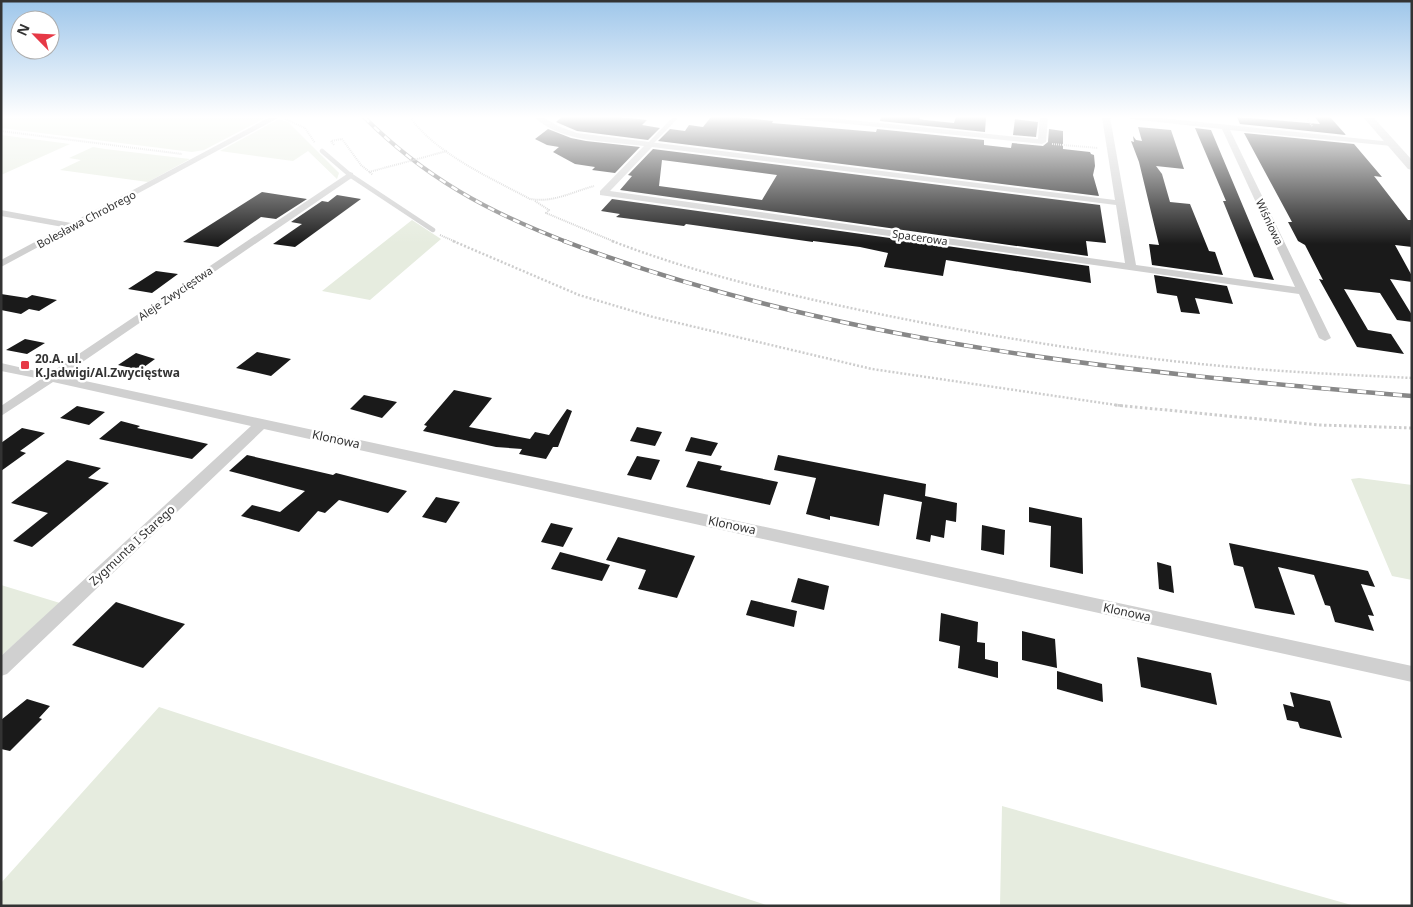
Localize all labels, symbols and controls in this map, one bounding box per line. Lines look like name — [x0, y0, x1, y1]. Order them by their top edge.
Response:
north arrow — [10, 10, 60, 60]
text: N — [12, 20, 34, 39]
street label: Bolesława Chrobrego — [34, 186, 138, 252]
street label: Wiśniowa — [1253, 197, 1287, 247]
street label: Spacerowa — [891, 226, 949, 248]
street label: Aleje Zwycięstwa — [135, 262, 215, 324]
place label: 20.A. ul. K.Jadwigi/Al.Zwycięstwa — [35, 350, 180, 381]
marker: 20.A. ul. K.Jadwigi/Al.Zwycięstwa — [19, 359, 31, 371]
street label: Klonowa — [311, 426, 361, 452]
street label: Zygmunta I Starego — [85, 501, 179, 589]
street label: Klonowa — [707, 512, 757, 538]
street label: Klonowa — [1102, 599, 1152, 625]

